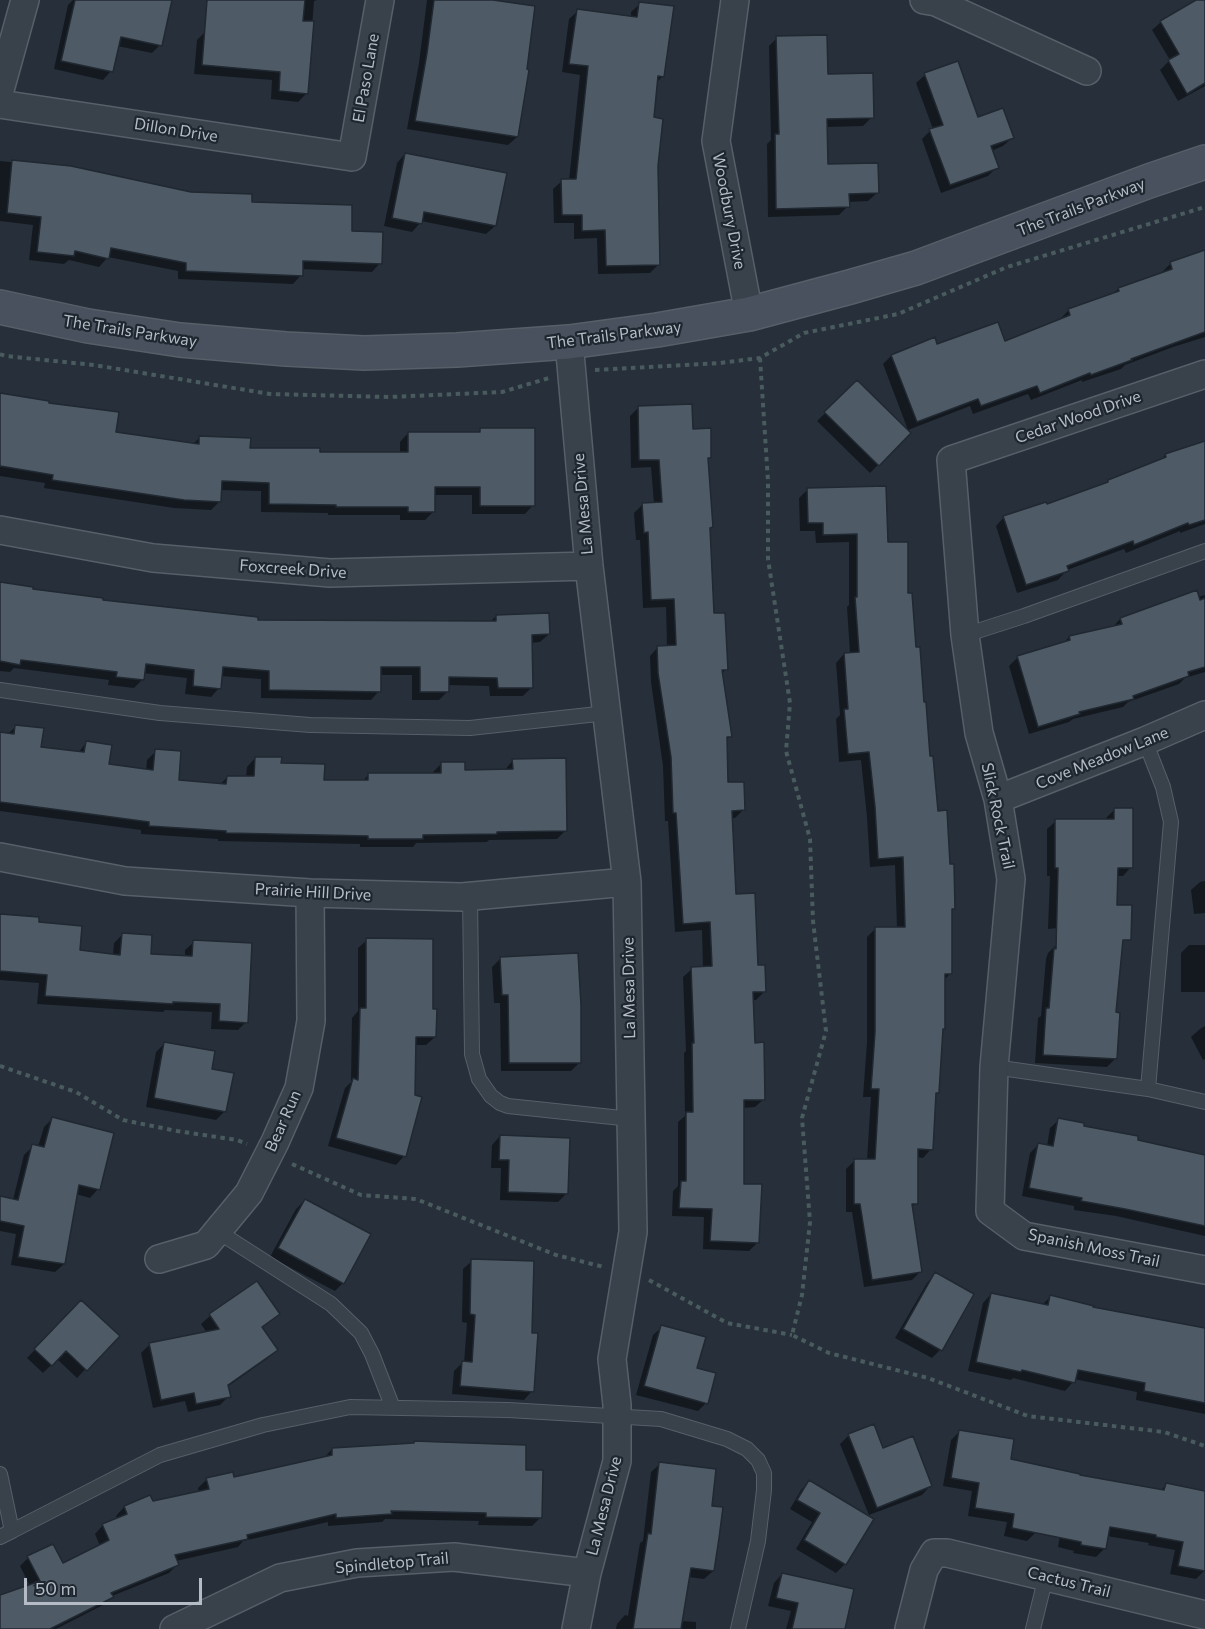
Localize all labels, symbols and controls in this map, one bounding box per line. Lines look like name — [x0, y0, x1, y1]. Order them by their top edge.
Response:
street label: El Paso Lane — [349, 32, 383, 124]
street label: Dillon Drive — [133, 114, 219, 146]
street label: Woodbury Drive — [708, 151, 750, 271]
street label: The Trails Parkway — [1014, 174, 1148, 240]
street label: The Trails Parkway — [62, 311, 198, 351]
street label: The Trails Parkway — [546, 317, 682, 353]
street label: Cedar Wood Drive — [1013, 386, 1143, 448]
street label: La Mesa Drive — [569, 453, 597, 555]
street label: Foxcreek Drive — [239, 556, 347, 582]
street label: Cove Meadow Lane — [1033, 723, 1171, 793]
street label: Slick Rock Trail — [977, 761, 1019, 871]
street label: Prairie Hill Drive — [254, 879, 372, 905]
street label: La Mesa Drive — [619, 937, 639, 1039]
street label: Bear Run — [261, 1087, 305, 1155]
street label: Spanish Moss Trail — [1026, 1225, 1162, 1271]
street label: La Mesa Drive — [582, 1454, 626, 1558]
street label: Spindletop Trail — [334, 1548, 450, 1578]
street label: Cactus Trail — [1026, 1562, 1112, 1602]
scale bar — [27, 1566, 206, 1604]
text: 50 m — [35, 1577, 76, 1599]

